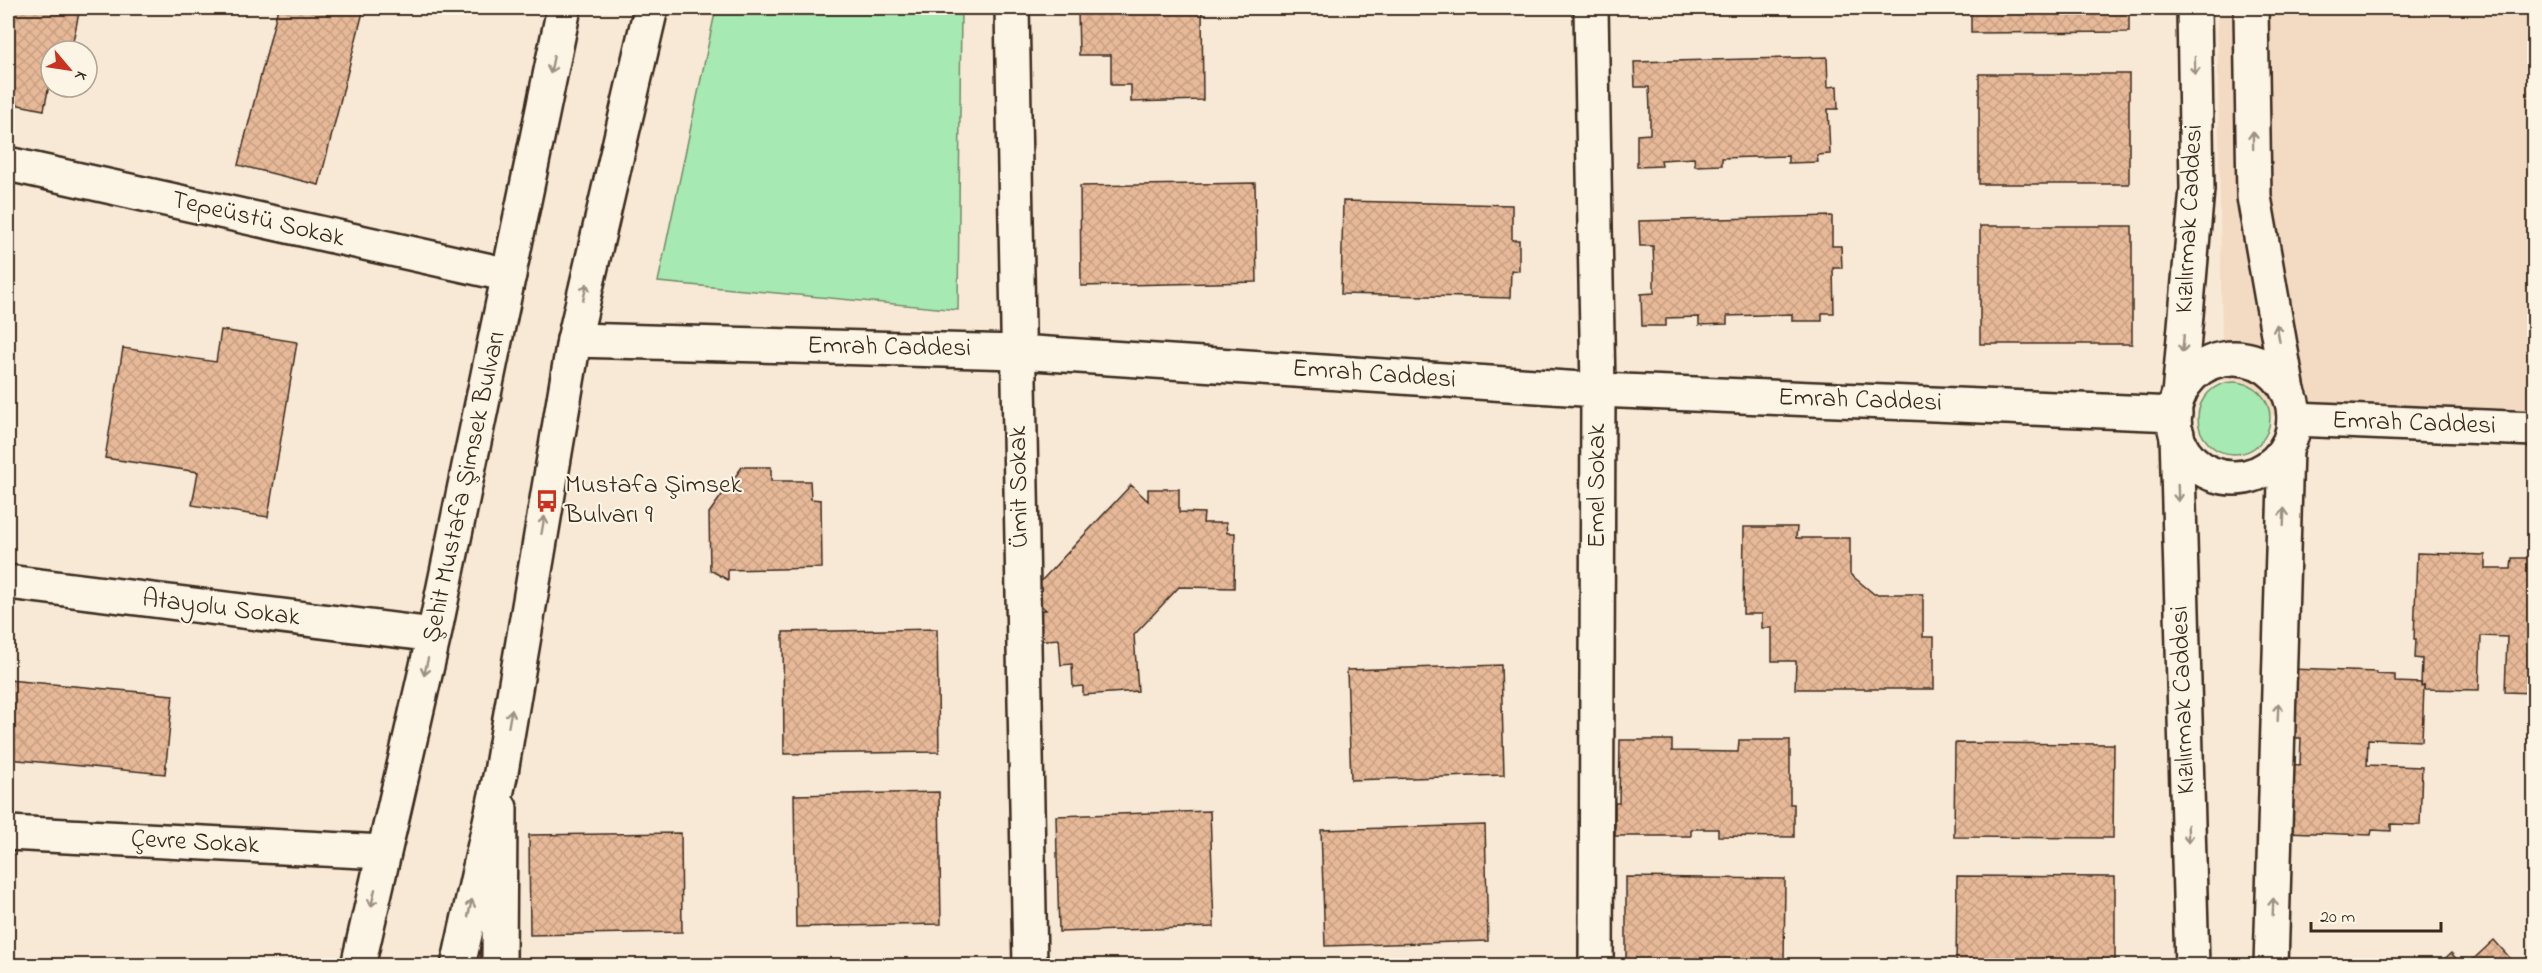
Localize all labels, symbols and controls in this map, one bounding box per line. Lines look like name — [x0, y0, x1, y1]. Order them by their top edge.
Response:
north arrow — [39, 39, 99, 99]
one-way arrow — [546, 55, 557, 74]
one-way arrow — [2189, 55, 2201, 75]
text: K — [67, 66, 93, 86]
street label: Kızılırmak Caddesi — [2166, 124, 2214, 314]
one-way arrow — [2247, 131, 2259, 151]
street label: Tepeüstü Sokak — [168, 182, 349, 259]
one-way arrow — [580, 283, 592, 302]
one-way arrow — [2272, 324, 2283, 343]
street label: Şehit Mustafa Şimsek Bulvarı — [413, 328, 517, 646]
street label: Emrah Caddesi — [807, 328, 971, 368]
one-way arrow — [2177, 334, 2188, 354]
street label: Emrah Caddesi — [1291, 350, 1457, 400]
street label: Emrah Caddesi — [1777, 379, 1943, 423]
street label: Emrah Caddesi — [2331, 402, 2497, 446]
street label: Emel Sokak — [1579, 423, 1617, 548]
street label: Ümit Sokak — [1000, 425, 1040, 549]
place label: Mustafa Şimsek Bulvarı 9 — [564, 467, 743, 535]
one-way arrow — [2173, 482, 2184, 502]
bus stop icon: Mustafa Şimsek Bulvarı 9 — [534, 488, 560, 514]
one-way arrow — [2278, 508, 2290, 528]
one-way arrow — [538, 516, 549, 536]
street label: Atayolu Sokak — [140, 580, 303, 638]
street label: Kızılırmak Caddesi — [2162, 605, 2206, 795]
one-way arrow — [420, 657, 432, 676]
one-way arrow — [2273, 703, 2284, 723]
one-way arrow — [505, 708, 516, 728]
street label: Çevre Sokak — [130, 821, 261, 865]
one-way arrow — [2183, 824, 2194, 844]
one-way arrow — [367, 887, 378, 907]
scale bar — [2311, 895, 2442, 933]
one-way arrow — [2267, 898, 2278, 918]
one-way arrow — [465, 899, 477, 918]
text: 20 m — [2320, 905, 2355, 931]

